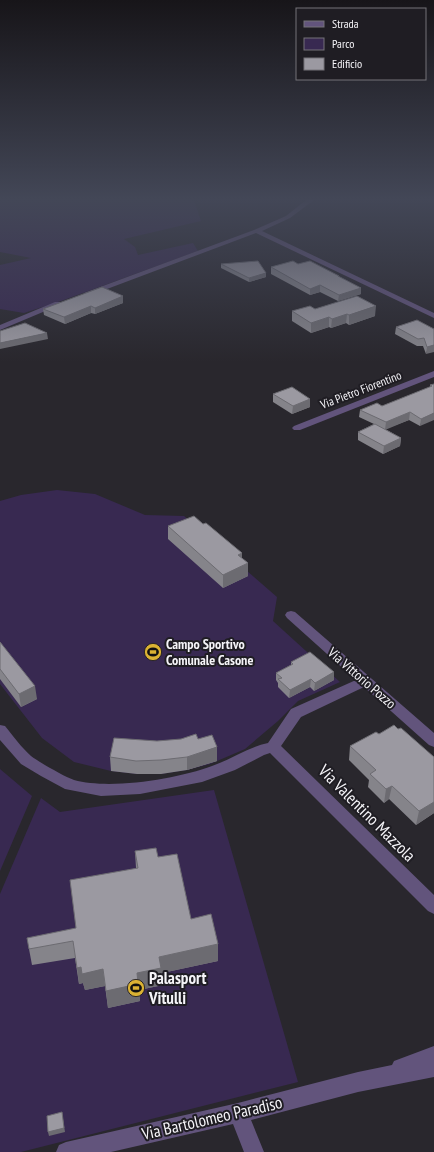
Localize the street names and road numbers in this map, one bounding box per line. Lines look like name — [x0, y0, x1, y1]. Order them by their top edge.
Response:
street label: Via Pietro Fiorentino — [317, 367, 403, 412]
street label: Via Vittorio Pozzo — [323, 643, 400, 713]
street label: Via Valentino Mazzola — [313, 759, 420, 866]
street label: Via Bartolomeo Paradiso — [139, 1091, 284, 1145]

